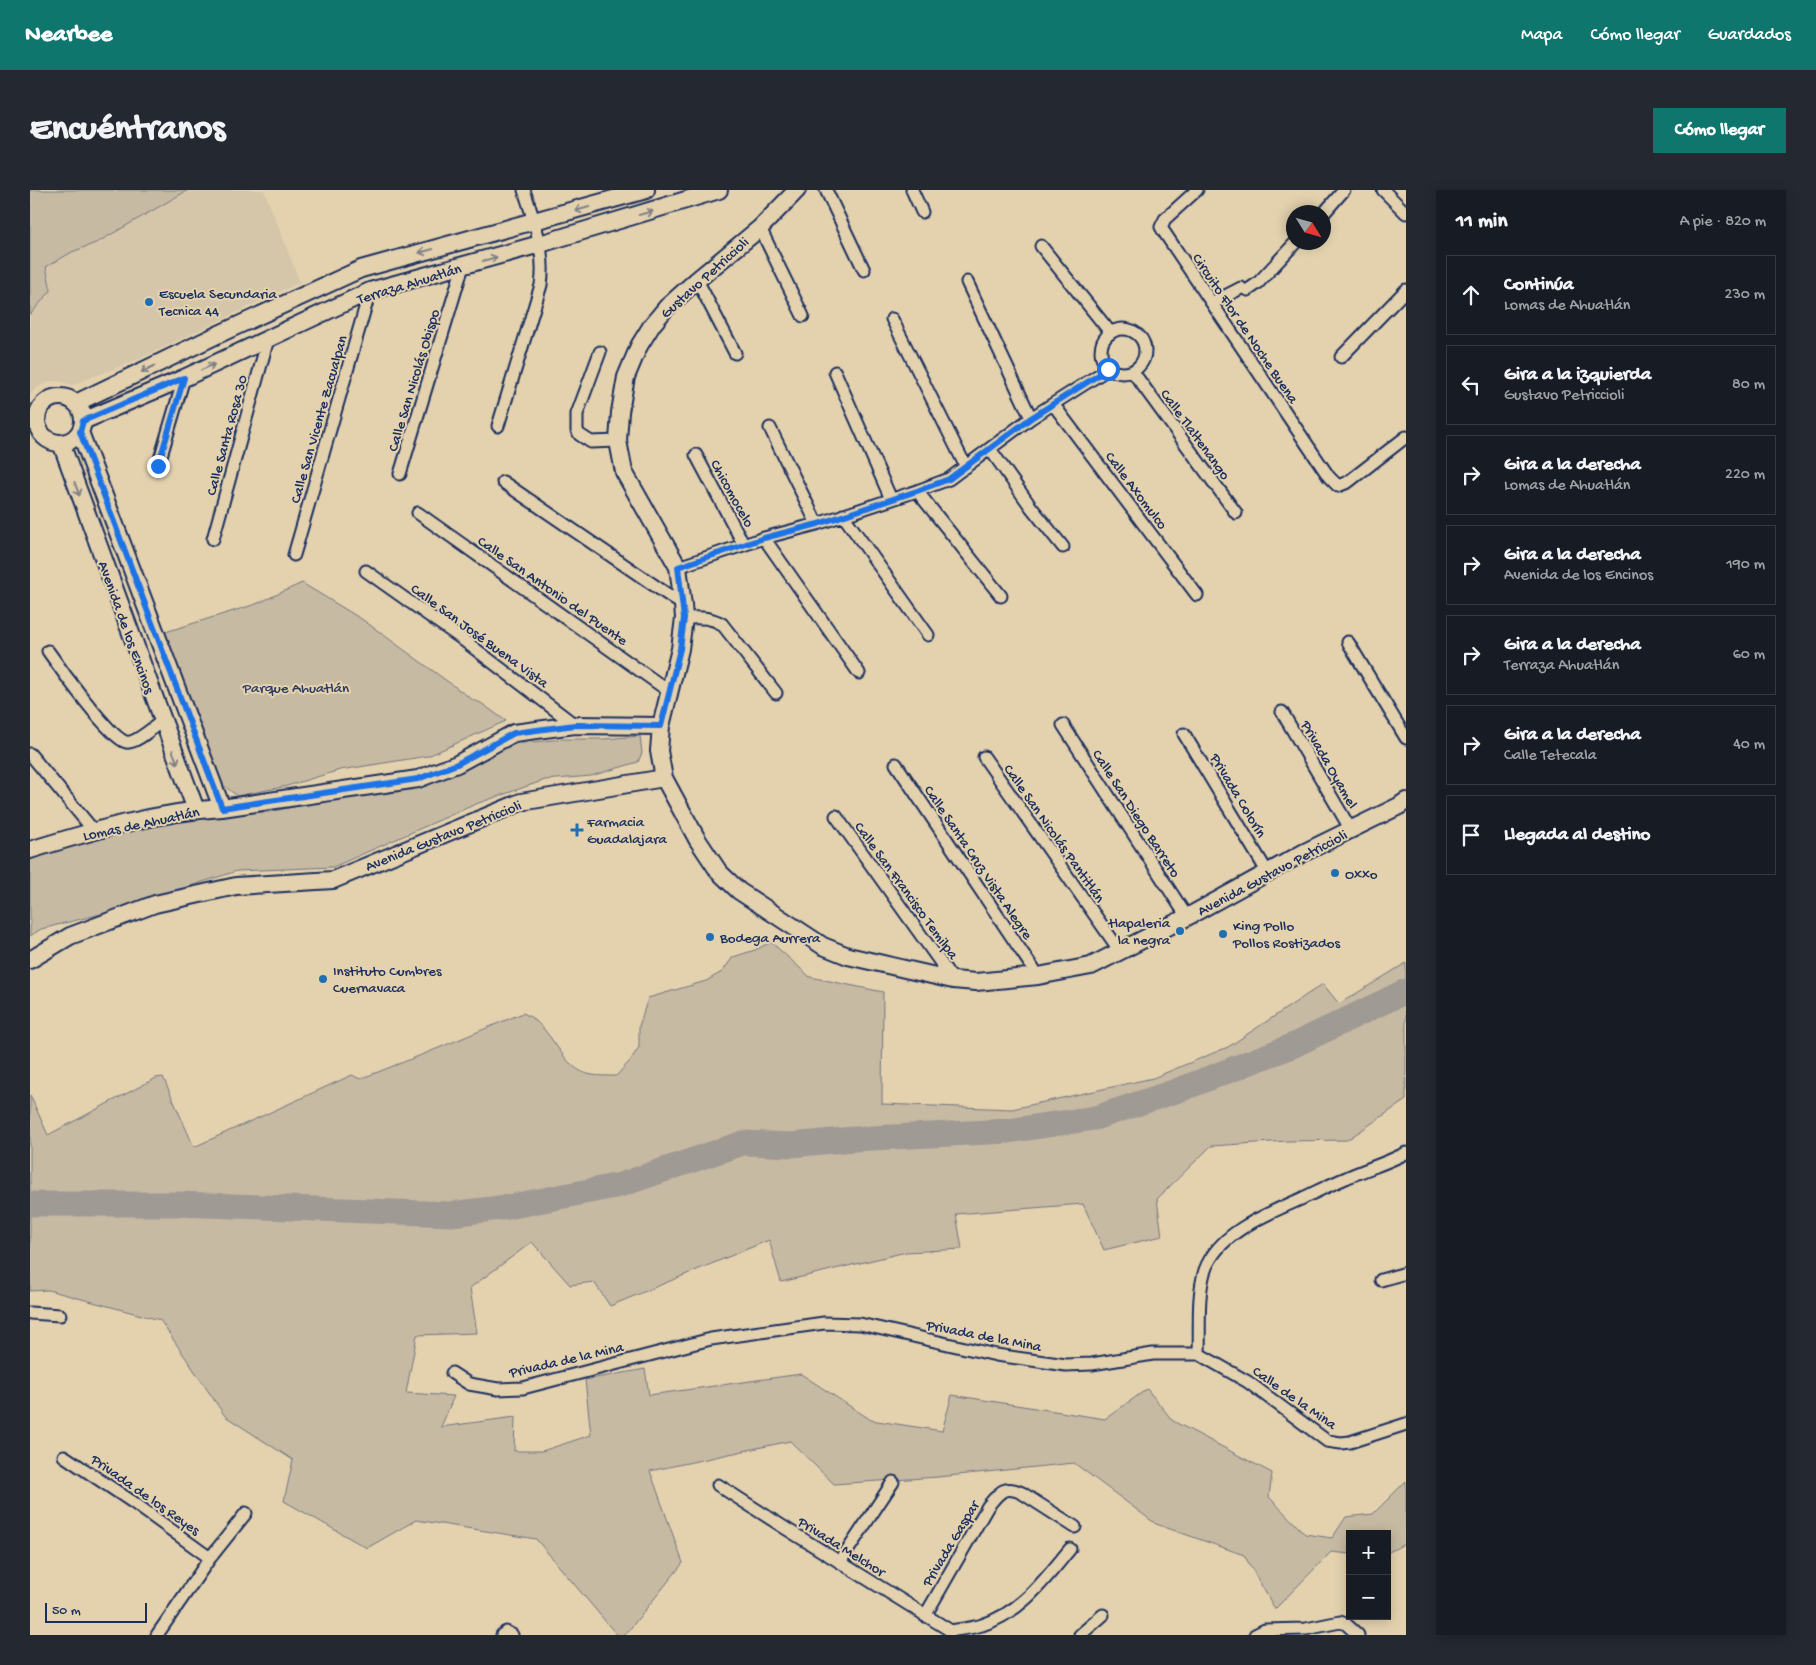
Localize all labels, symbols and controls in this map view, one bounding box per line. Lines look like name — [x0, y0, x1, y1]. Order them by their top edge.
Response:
text: Nearbee — [25, 21, 112, 50]
text: Mapa — [1521, 25, 1562, 46]
text: Cómo llegar — [1590, 25, 1680, 46]
text: Guardados — [1708, 25, 1791, 46]
button: Cómo llegar — [1653, 108, 1786, 153]
text: Encuéntranos — [30, 110, 225, 151]
one-way arrow — [575, 204, 591, 214]
north arrow — [1286, 205, 1331, 250]
one-way arrow — [637, 208, 653, 217]
text: 11 min — [1456, 210, 1507, 235]
text: A pie · 820 m — [1680, 213, 1766, 232]
street label: Gustavo Petriccioli — [657, 234, 753, 323]
one-way arrow — [418, 247, 434, 257]
street label: Circuito Flor de Noche Buena — [1187, 251, 1302, 408]
one-way arrow — [481, 253, 497, 263]
street label: Terraza Ahuatlán — [354, 261, 464, 310]
text: Continúa — [1504, 274, 1574, 297]
icon: ahead — [1457, 281, 1485, 309]
place label: Escuela Secundaria Tecnica 44 — [158, 286, 278, 321]
text: 230 m — [1725, 286, 1765, 305]
marker: Escuela Secundaria Tecnica 44 — [143, 296, 155, 308]
text: Lomas de Ahuatlán — [1504, 297, 1630, 316]
street label: Calle San Nicolás Obispo — [385, 307, 445, 454]
street label: Calle San Vicente Zacualpan — [287, 333, 353, 506]
route start — [1097, 358, 1120, 381]
one-way arrow — [201, 361, 216, 371]
one-way arrow — [140, 364, 155, 374]
text: Gira a la izquierda — [1504, 364, 1651, 387]
icon: left — [1457, 371, 1485, 399]
street label: Calle Santa Rosa 30 — [203, 373, 253, 498]
text: 80 m — [1732, 376, 1765, 395]
street label: Calle Tlaltenango — [1155, 386, 1233, 484]
text: Gustavo Petriccioli — [1504, 387, 1624, 406]
street label: Calle Axomulco — [1100, 449, 1171, 534]
text: Gira a la derecha — [1504, 454, 1641, 477]
route end — [147, 455, 170, 478]
street label: Chicomocelo — [705, 457, 757, 531]
icon: right — [1457, 461, 1485, 489]
text: 220 m — [1725, 466, 1765, 485]
text: Lomas de Ahuatlán — [1504, 477, 1630, 496]
one-way arrow — [73, 481, 82, 496]
street label: Calle San Antonio del Puente — [473, 533, 631, 651]
text: Gira a la derecha — [1504, 544, 1641, 567]
icon: right — [1457, 551, 1485, 579]
text: 190 m — [1726, 556, 1765, 575]
street label: Avenida de los Encinos — [93, 559, 158, 697]
text: Avenida de los Encinos — [1504, 567, 1653, 586]
street label: Calle San José Buena Vista — [406, 581, 552, 693]
text: Gira a la derecha — [1504, 634, 1641, 657]
icon: right — [1457, 641, 1485, 669]
text: 60 m — [1733, 646, 1765, 665]
text: Terraza Ahuatlán — [1504, 657, 1619, 676]
park label: Parque Ahuatlán — [242, 680, 349, 698]
street label: Privada Oyamel — [1295, 717, 1361, 812]
text: Gira a la derecha — [1504, 724, 1641, 747]
icon: right — [1457, 731, 1485, 759]
text: 40 m — [1733, 736, 1765, 755]
street label: Calle San Diego Barreto — [1087, 747, 1184, 882]
text: Calle Tetecala — [1504, 747, 1597, 766]
one-way arrow — [171, 748, 180, 764]
street label: Privada Colorín — [1205, 750, 1270, 841]
street label: Calle San Nicolás Pantitlán — [999, 761, 1108, 907]
street label: Calle Santa Cruz Vista Alegre — [919, 783, 1036, 944]
street label: Avenida Gustavo Petriccioli — [363, 797, 525, 877]
street label: Lomas de Ahuatlán — [82, 804, 201, 846]
place label: Farmacia Guadalajara — [586, 814, 668, 849]
street label: Calle San Francisco Temilpa — [849, 819, 962, 964]
icon: arrive — [1457, 821, 1485, 849]
marker: Farmacia Guadalajara — [571, 824, 583, 836]
text: Llegada al destino — [1504, 824, 1650, 847]
street label: Avenida Gustavo Petriccioli — [1195, 827, 1351, 921]
place label: Oxxo — [1345, 866, 1378, 884]
marker: Oxxo — [1329, 867, 1341, 879]
place label: tlapaleria la negra — [1108, 915, 1171, 950]
place label: King Pollo Pollos Rostizados — [1232, 918, 1341, 953]
marker: tlapaleria la negra — [1174, 925, 1186, 937]
marker: King Pollo Pollos Rostizados — [1217, 928, 1229, 940]
place label: Bodega Aurrera — [719, 930, 821, 948]
marker: Bodega Aurrera — [704, 931, 716, 943]
place label: Instituto Cumbres Cuernavaca — [333, 963, 442, 998]
marker: Instituto Cumbres Cuernavaca — [317, 973, 329, 985]
street label: Privada de la Mina — [924, 1317, 1043, 1357]
street label: Privada de la Mina — [507, 1339, 626, 1383]
street label: Calle de la Mina — [1248, 1363, 1340, 1435]
street label: Privada de los Reyes — [86, 1451, 203, 1540]
street label: Privada Gaspar — [919, 1496, 985, 1591]
street label: Privada Melchor — [793, 1513, 890, 1583]
map controls — [1346, 1530, 1391, 1620]
button: + — [1346, 1530, 1391, 1575]
button: − — [1346, 1575, 1391, 1620]
scale bar — [45, 1600, 148, 1623]
text: 50 m — [52, 1603, 81, 1620]

